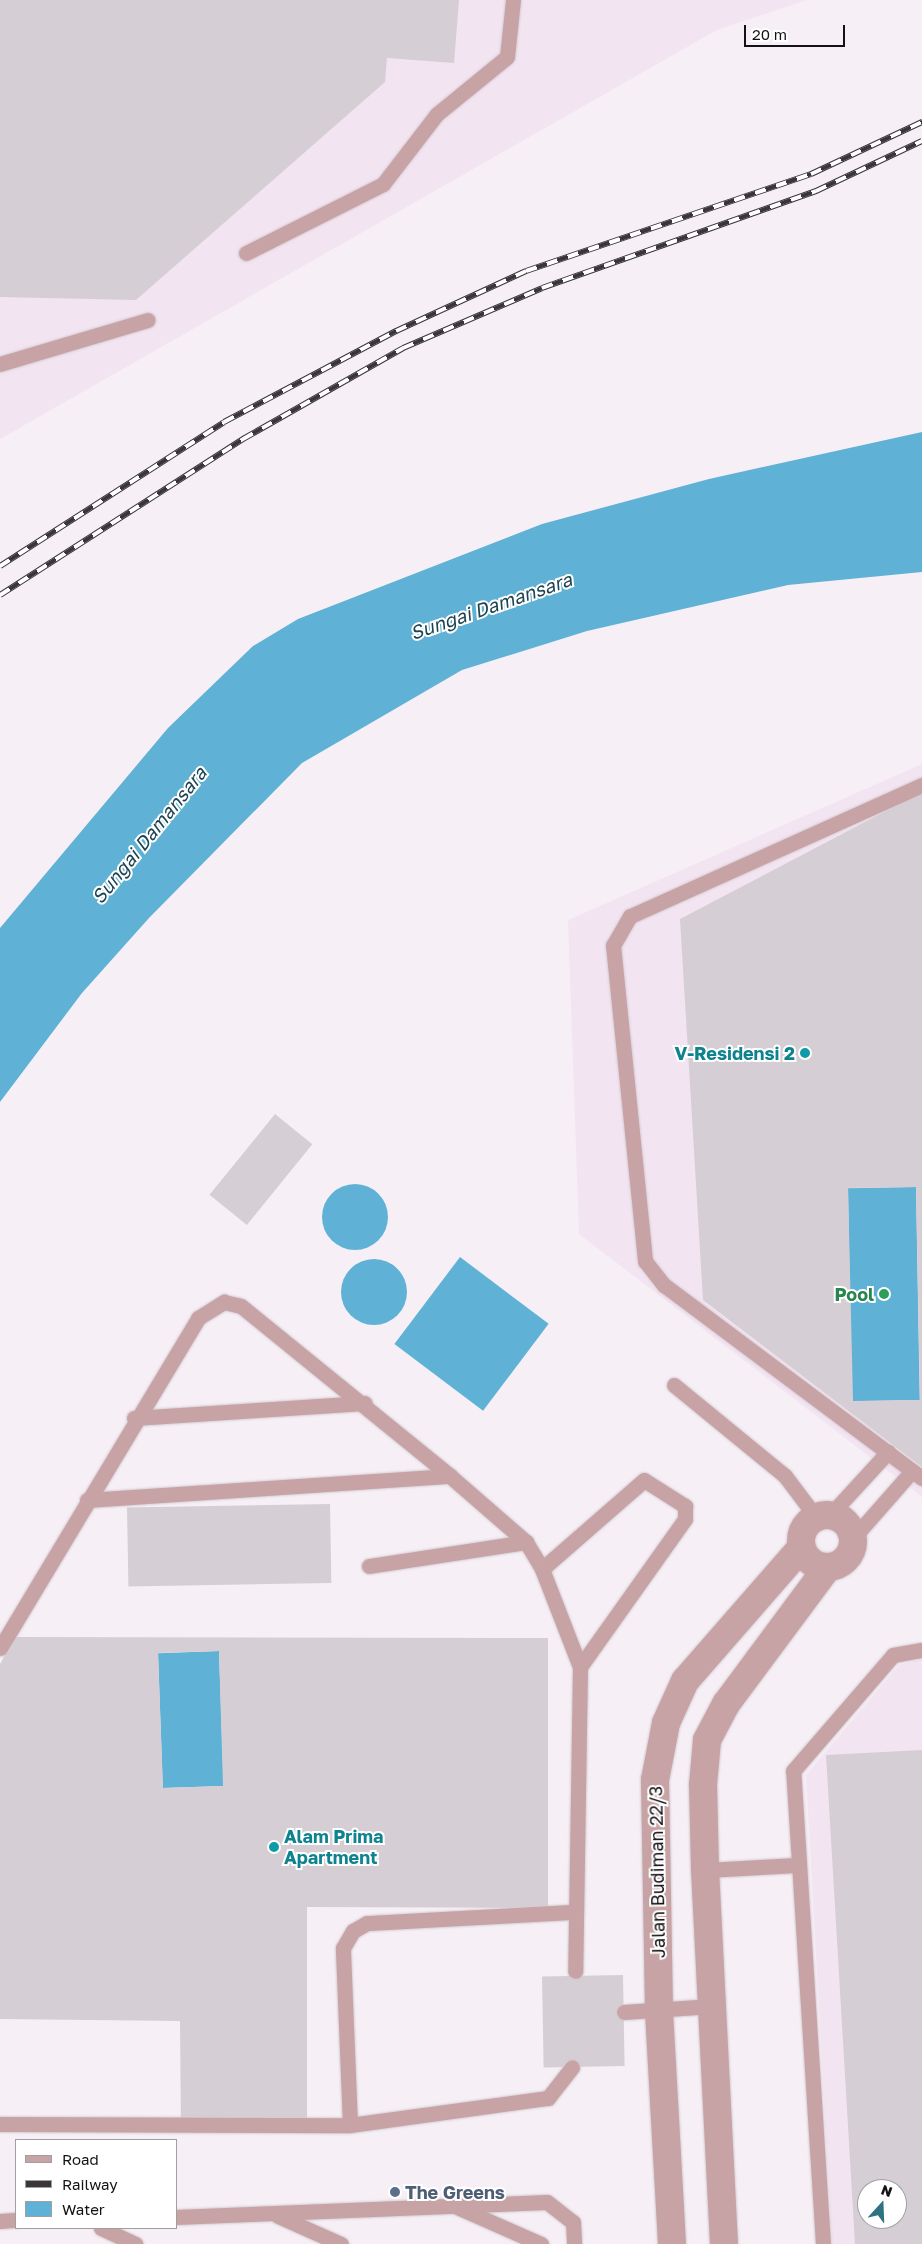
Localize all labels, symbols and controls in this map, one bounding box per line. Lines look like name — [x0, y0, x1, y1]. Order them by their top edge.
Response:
scale bar — [747, 15, 848, 47]
text: 20 m — [752, 25, 787, 43]
water label: Sungai Damansara — [407, 568, 575, 644]
water label: Sungai Damansara — [87, 762, 211, 908]
place label: V-Residensi 2 — [674, 1042, 795, 1064]
marker: V-Residensi 2 — [799, 1047, 811, 1059]
place label: Pool — [834, 1283, 874, 1305]
marker: Pool — [878, 1288, 890, 1300]
street label: Jalan Budiman 22/3 — [645, 1786, 669, 1958]
place label: Alam Prima Apartment — [284, 1826, 384, 1868]
marker: Alam Prima Apartment — [268, 1841, 280, 1853]
legend — [15, 2139, 178, 2229]
text: Road — [62, 2150, 99, 2168]
text: Railway — [62, 2175, 118, 2193]
north arrow — [857, 2179, 907, 2229]
place label: The Greens — [405, 2181, 505, 2203]
text: N — [879, 2181, 895, 2200]
marker: The Greens — [389, 2186, 401, 2198]
text: Water — [62, 2200, 105, 2218]

